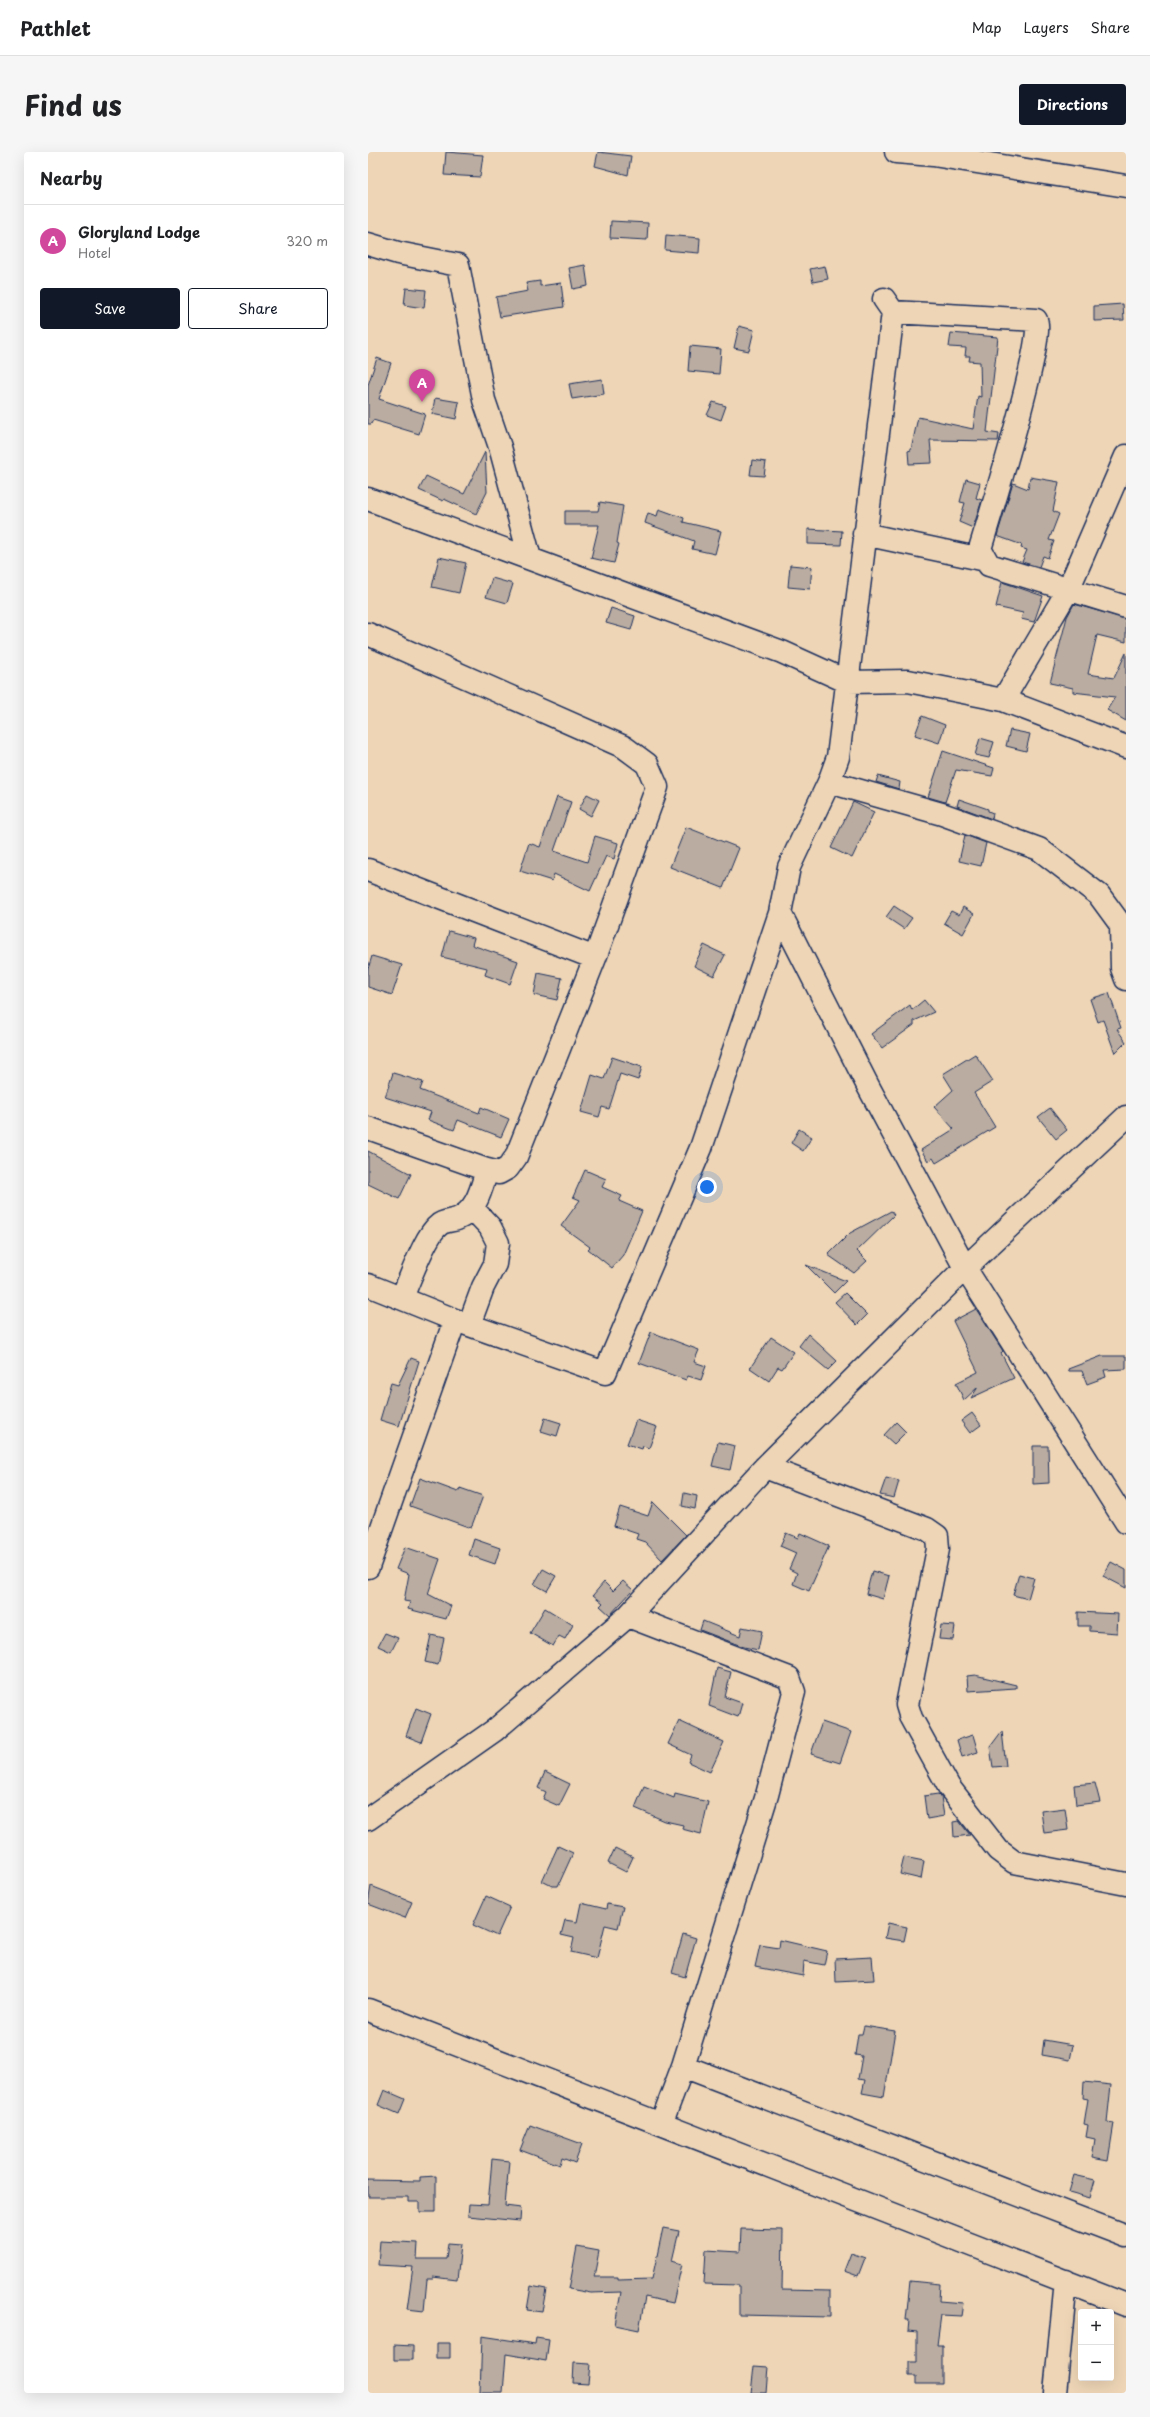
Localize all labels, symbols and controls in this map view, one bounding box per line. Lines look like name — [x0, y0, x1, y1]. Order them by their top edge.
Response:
text: Pathlet — [20, 14, 91, 42]
text: Map — [972, 17, 1002, 38]
text: Layers — [1024, 17, 1069, 38]
text: Share — [1091, 17, 1130, 38]
text: Find us — [24, 83, 122, 126]
button: Directions — [1019, 84, 1126, 125]
text: Nearby — [40, 165, 102, 191]
text: Gloryland Lodge — [78, 220, 200, 243]
text: A — [48, 231, 58, 250]
text: 320 m — [286, 231, 328, 250]
text: Hotel — [78, 243, 111, 262]
button: Save — [40, 288, 180, 329]
button: Share — [188, 288, 328, 329]
pin: A — [409, 369, 435, 402]
your location — [697, 1177, 717, 1197]
map controls — [1078, 2309, 1114, 2381]
button: + — [1078, 2309, 1114, 2345]
button: − — [1078, 2345, 1114, 2381]

